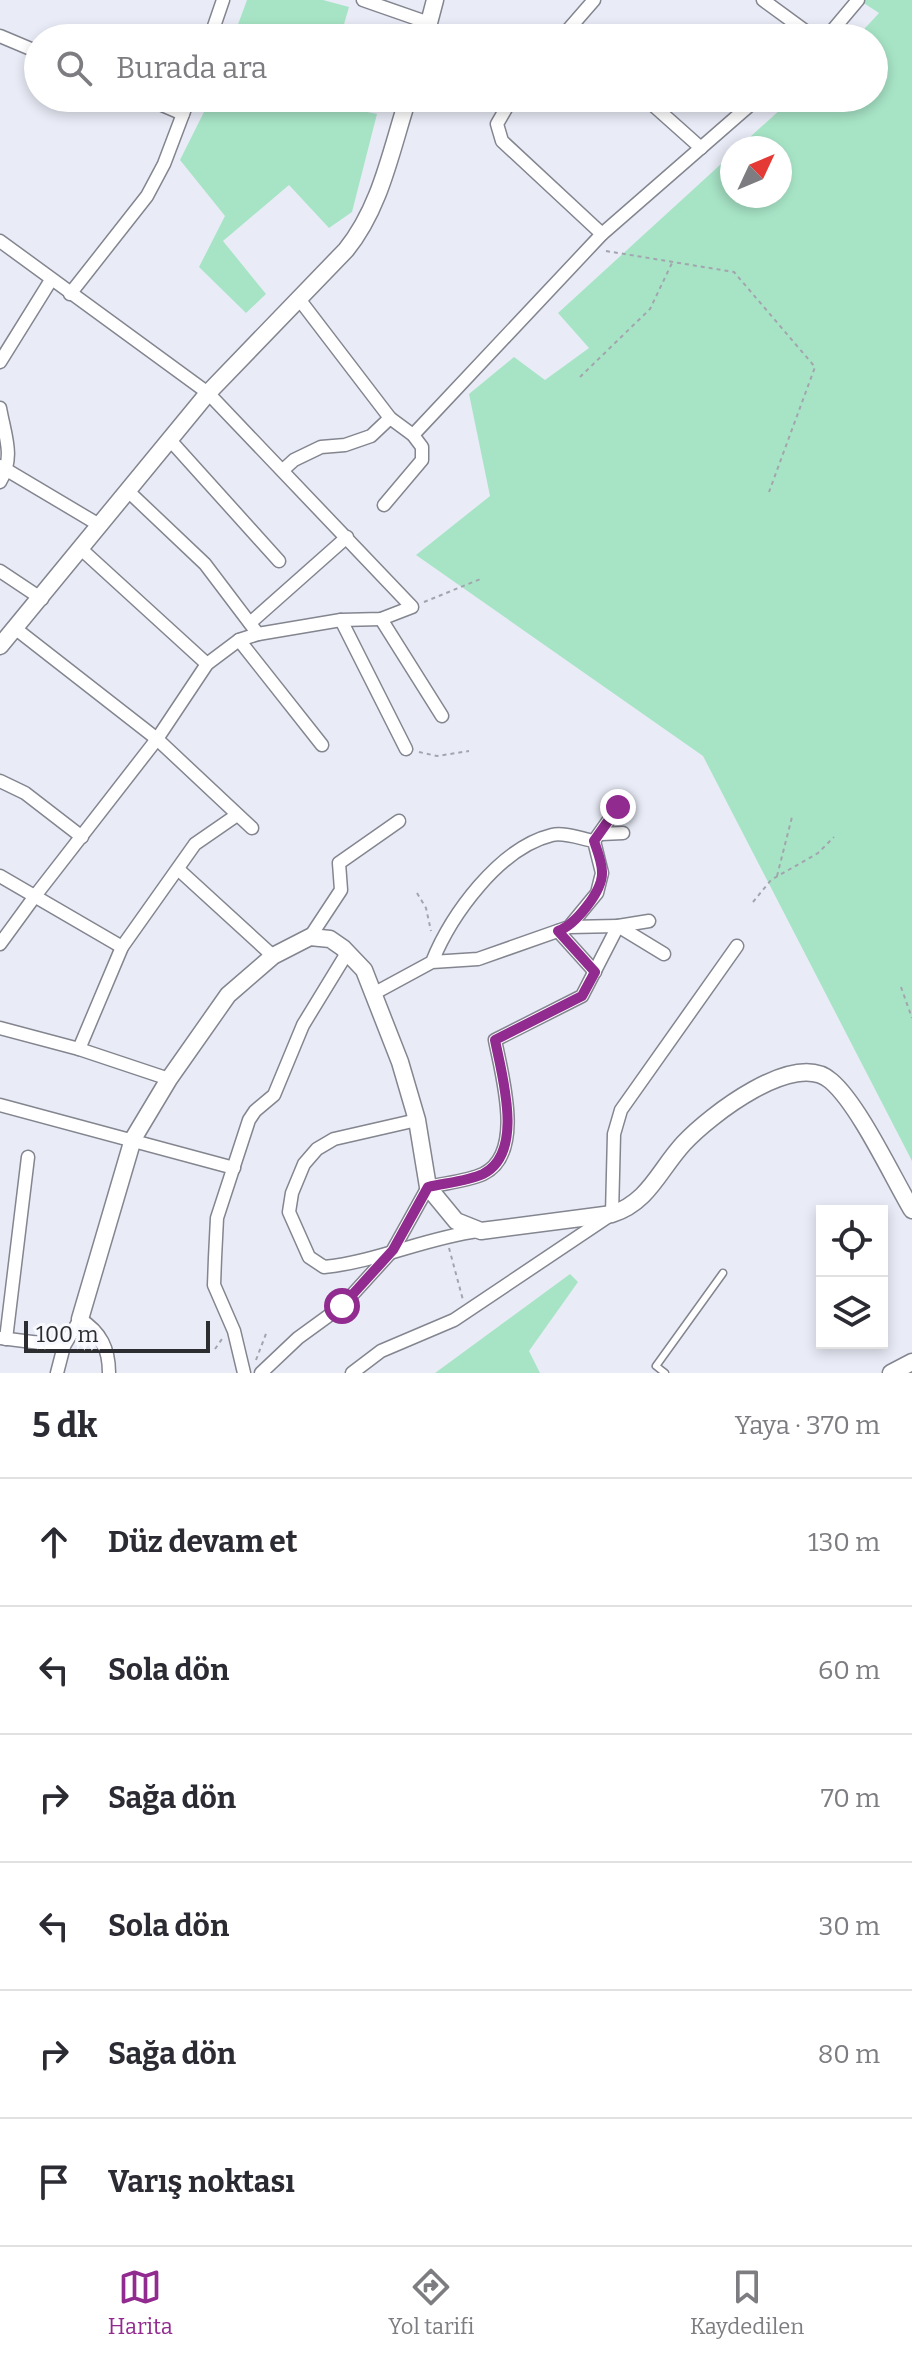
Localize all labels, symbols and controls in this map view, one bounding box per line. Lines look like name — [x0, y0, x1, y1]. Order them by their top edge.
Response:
search box — [24, 24, 888, 112]
icon: search — [52, 46, 96, 90]
text: Burada ara — [116, 50, 267, 86]
north arrow — [720, 136, 792, 208]
route end — [600, 789, 636, 825]
map controls — [816, 1205, 888, 1349]
button: locate — [816, 1205, 888, 1277]
button: layers — [816, 1277, 888, 1349]
route start — [324, 1288, 360, 1324]
scale bar — [24, 1317, 210, 1353]
text: 100 m — [36, 1321, 99, 1348]
text: 5 dk — [32, 1405, 97, 1446]
text: Yaya · 370 m — [735, 1410, 880, 1441]
icon: ahead — [32, 1520, 76, 1564]
text: Düz devam et — [108, 1524, 297, 1560]
text: 130 m — [808, 1527, 880, 1558]
icon: left — [32, 1648, 76, 1692]
text: Sola dön — [108, 1652, 229, 1688]
text: 60 m — [818, 1655, 880, 1686]
icon: right — [32, 1776, 76, 1820]
text: Sağa dön — [108, 1780, 236, 1816]
text: 70 m — [821, 1783, 880, 1814]
icon: left — [32, 1904, 76, 1948]
text: Sola dön — [108, 1908, 229, 1944]
text: 30 m — [819, 1911, 880, 1942]
icon: right — [32, 2032, 76, 2076]
text: Sağa dön — [108, 2036, 236, 2072]
text: 80 m — [818, 2039, 880, 2070]
icon: arrive — [32, 2160, 76, 2204]
text: Varış noktası — [108, 2164, 295, 2200]
tab: Harita — [108, 2265, 173, 2340]
tab: Yol tarifi — [388, 2265, 474, 2340]
tab: Kaydedilen — [690, 2265, 804, 2340]

